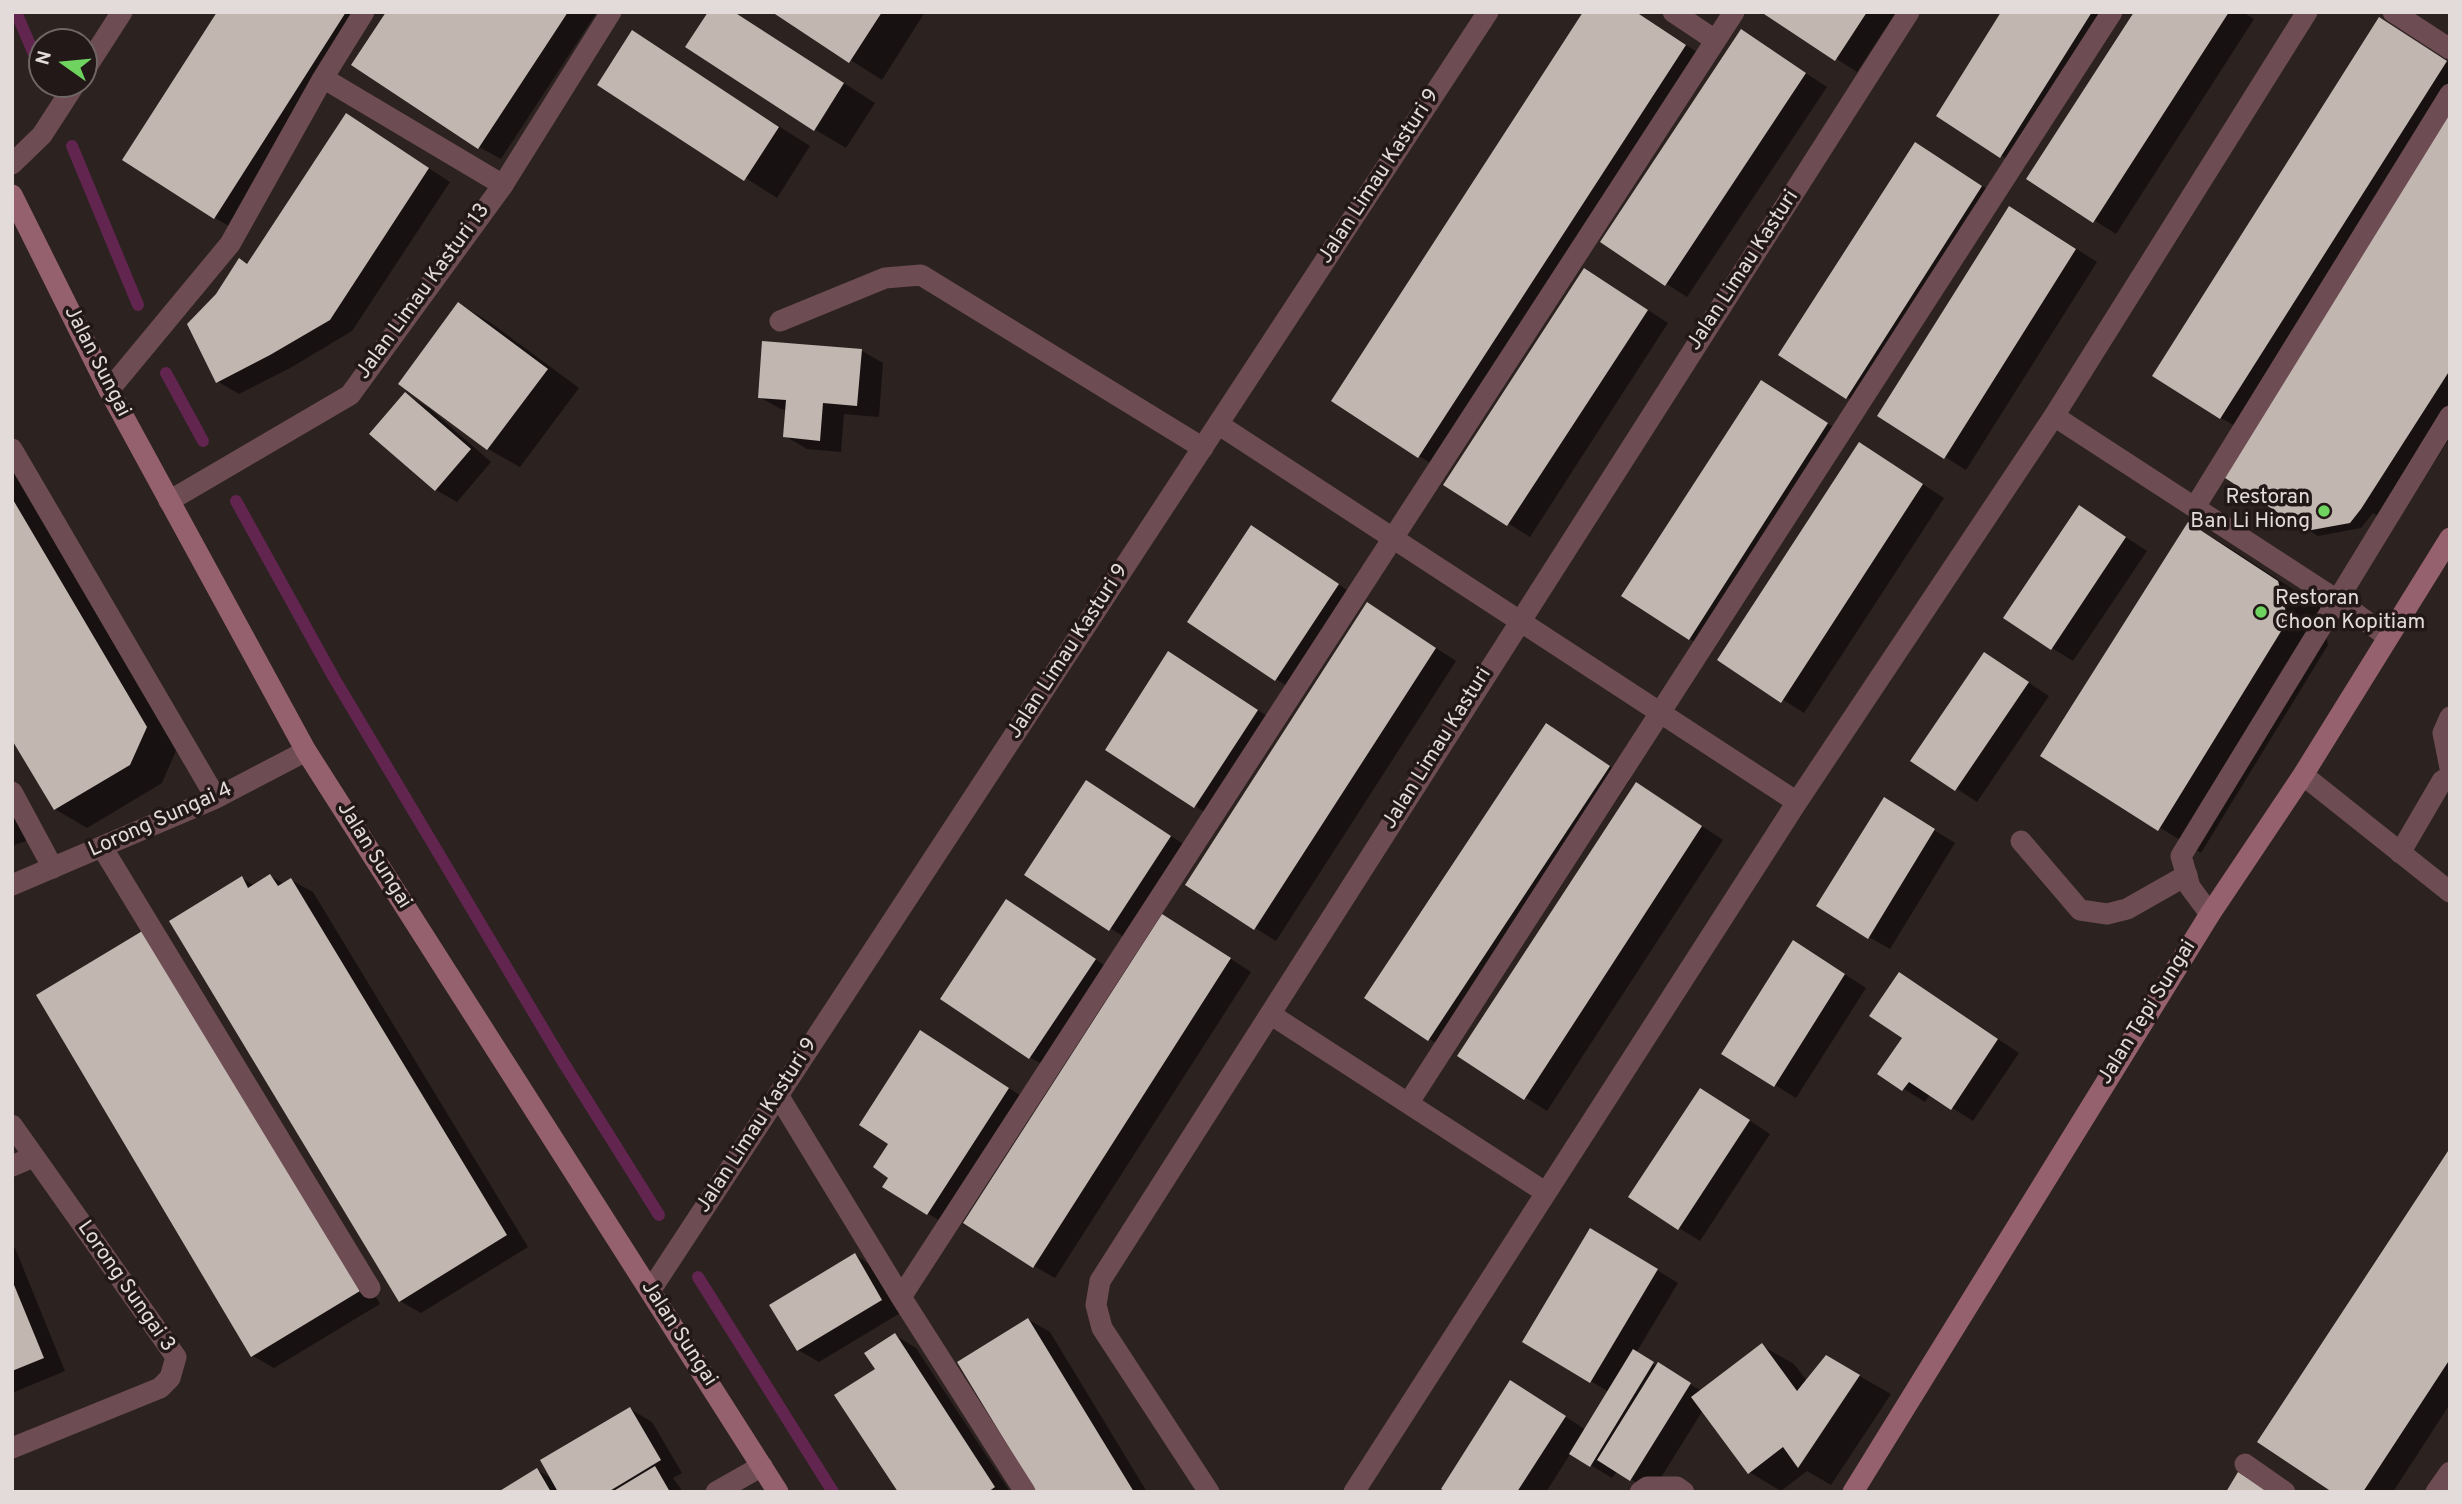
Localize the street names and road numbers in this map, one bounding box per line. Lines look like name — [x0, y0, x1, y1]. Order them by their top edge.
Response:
street label: Jalan Limau Kasturi 9 — [1314, 85, 1446, 269]
street label: Jalan Limau Kasturi — [1683, 186, 1805, 356]
street label: Jalan Limau Kasturi 13 — [352, 199, 496, 385]
street label: Jalan Sungai — [57, 302, 135, 422]
street label: Jalan Limau Kasturi 9 — [1003, 560, 1135, 744]
street label: Jalan Limau Kasturi — [1378, 664, 1498, 834]
street label: Lorong Sungai 4 — [85, 778, 237, 864]
street label: Jalan Sungai — [330, 798, 416, 914]
street label: Jalan Tepi Sungai — [2094, 936, 2202, 1090]
street label: Jalan Limau Kasturi 9 — [692, 1034, 824, 1218]
street label: Lorong Sungai 3 — [70, 1217, 180, 1357]
street label: Jalan Sungai — [634, 1276, 722, 1392]

